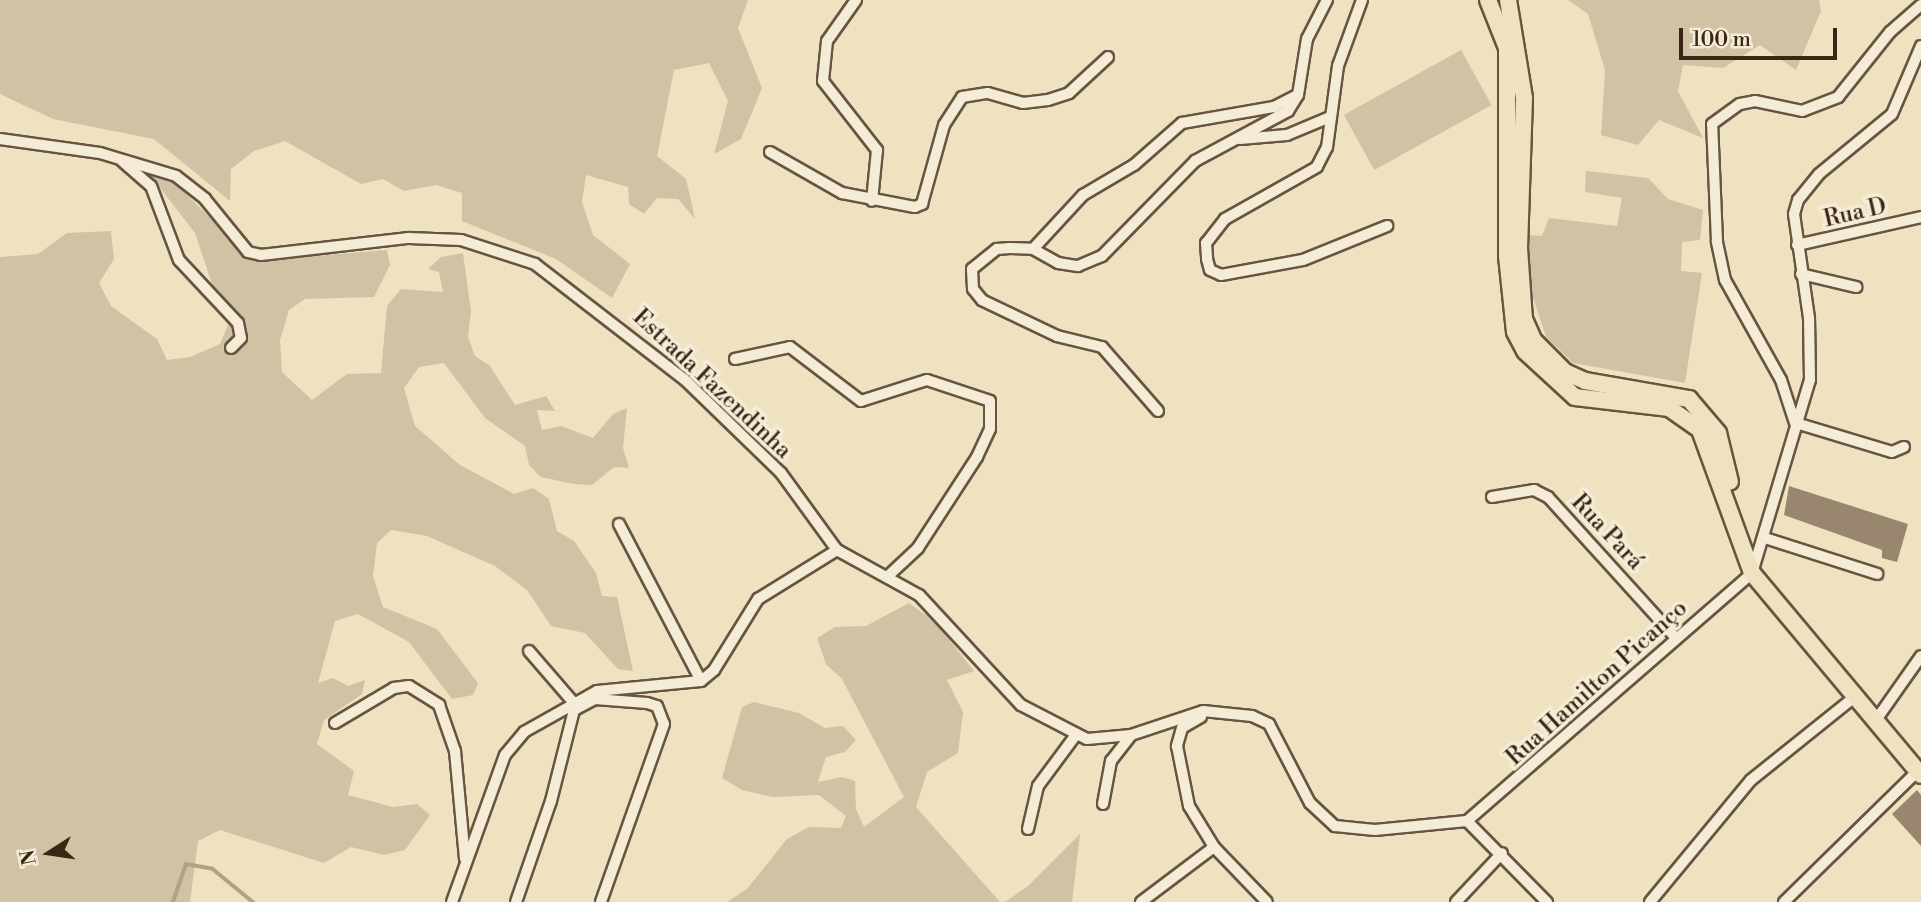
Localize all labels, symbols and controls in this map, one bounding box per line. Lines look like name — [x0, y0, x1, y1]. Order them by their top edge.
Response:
scale bar — [1683, 14, 1840, 58]
text: 100 m — [1692, 27, 1751, 53]
street label: Rua D — [1821, 192, 1889, 234]
street label: Estrada Fazendinha — [627, 303, 797, 465]
street label: Rua Pará — [1565, 489, 1649, 575]
street label: Rua Hamilton Picanço — [1501, 594, 1693, 772]
north arrow — [14, 818, 84, 888]
text: N — [15, 848, 42, 867]

